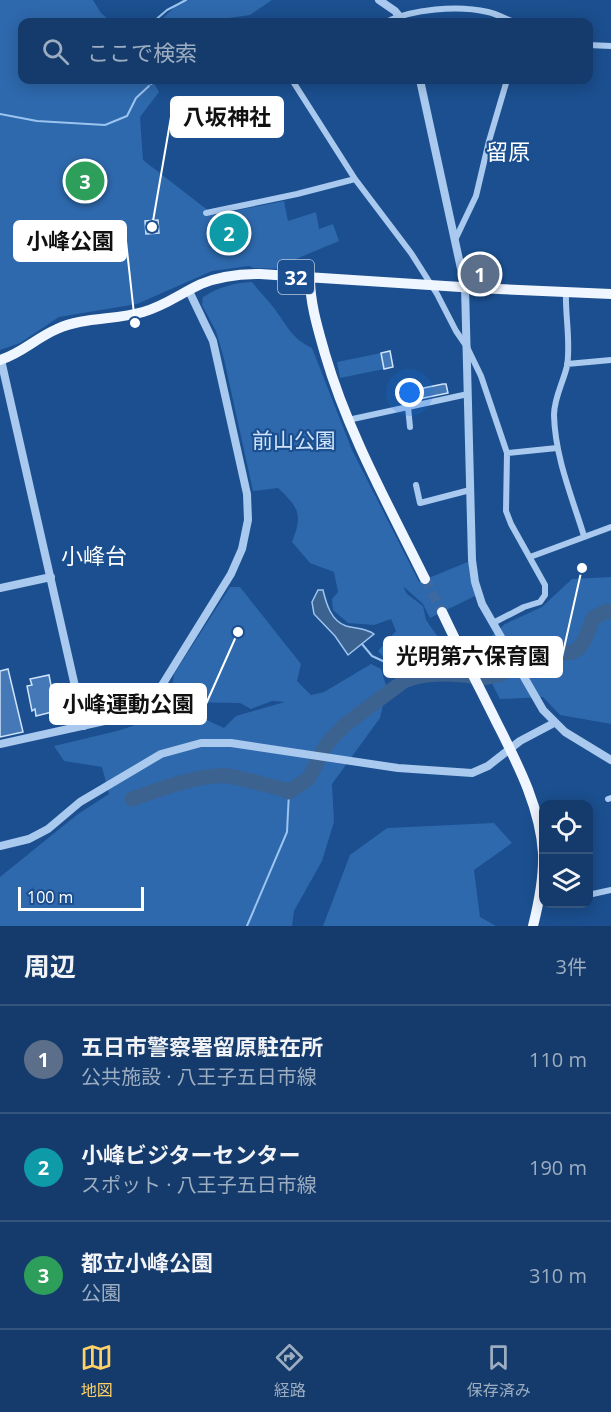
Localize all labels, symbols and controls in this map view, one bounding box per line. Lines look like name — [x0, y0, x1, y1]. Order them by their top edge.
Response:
search box — [18, 18, 593, 84]
icon: search — [39, 35, 72, 68]
text: ここで検索 — [87, 37, 197, 67]
callout: 八坂神社 — [171, 97, 283, 137]
text: 八坂神社 — [183, 101, 271, 131]
district label: 留原 — [486, 136, 530, 166]
pin: 3 — [66, 158, 104, 204]
pin: 2 — [210, 210, 248, 256]
callout: 小峰公園 — [14, 221, 126, 261]
text: 小峰公園 — [26, 225, 114, 255]
pin: 1 — [460, 252, 500, 296]
road number: 32 — [278, 260, 314, 294]
your location — [395, 378, 424, 407]
park label: 前山公園 — [252, 426, 336, 454]
district label: 小峰台 — [61, 540, 127, 570]
callout: 光明第六保育園 — [384, 637, 562, 677]
text: 光明第六保育園 — [396, 640, 550, 670]
callout: 小峰運動公園 — [50, 684, 206, 724]
text: 小峰運動公園 — [62, 688, 194, 718]
map controls — [539, 800, 593, 908]
button: locate — [539, 800, 593, 854]
button: layers — [539, 854, 593, 908]
scale bar — [18, 884, 144, 912]
text: 100 m — [27, 886, 73, 908]
text: 周辺 — [24, 948, 76, 984]
text: 3件 — [556, 953, 587, 980]
text: 五日市警察署留原駐在所 — [81, 1031, 323, 1061]
text: 1 — [38, 1046, 49, 1073]
text: 110 m — [529, 1046, 587, 1073]
text: 公共施設 · 八王子五日市線 — [81, 1063, 317, 1090]
text: 小峰ビジターセンター — [81, 1139, 301, 1169]
text: 2 — [38, 1154, 49, 1181]
text: 190 m — [529, 1154, 587, 1181]
text: スポット · 八王子五日市線 — [81, 1171, 317, 1198]
text: 都立小峰公園 — [81, 1247, 213, 1277]
text: 3 — [38, 1262, 49, 1289]
text: 310 m — [529, 1262, 587, 1289]
text: 公園 — [81, 1279, 121, 1306]
tab: 地図 — [80, 1341, 113, 1401]
tab: 経路 — [273, 1341, 306, 1401]
tab: 保存済み — [467, 1341, 531, 1401]

